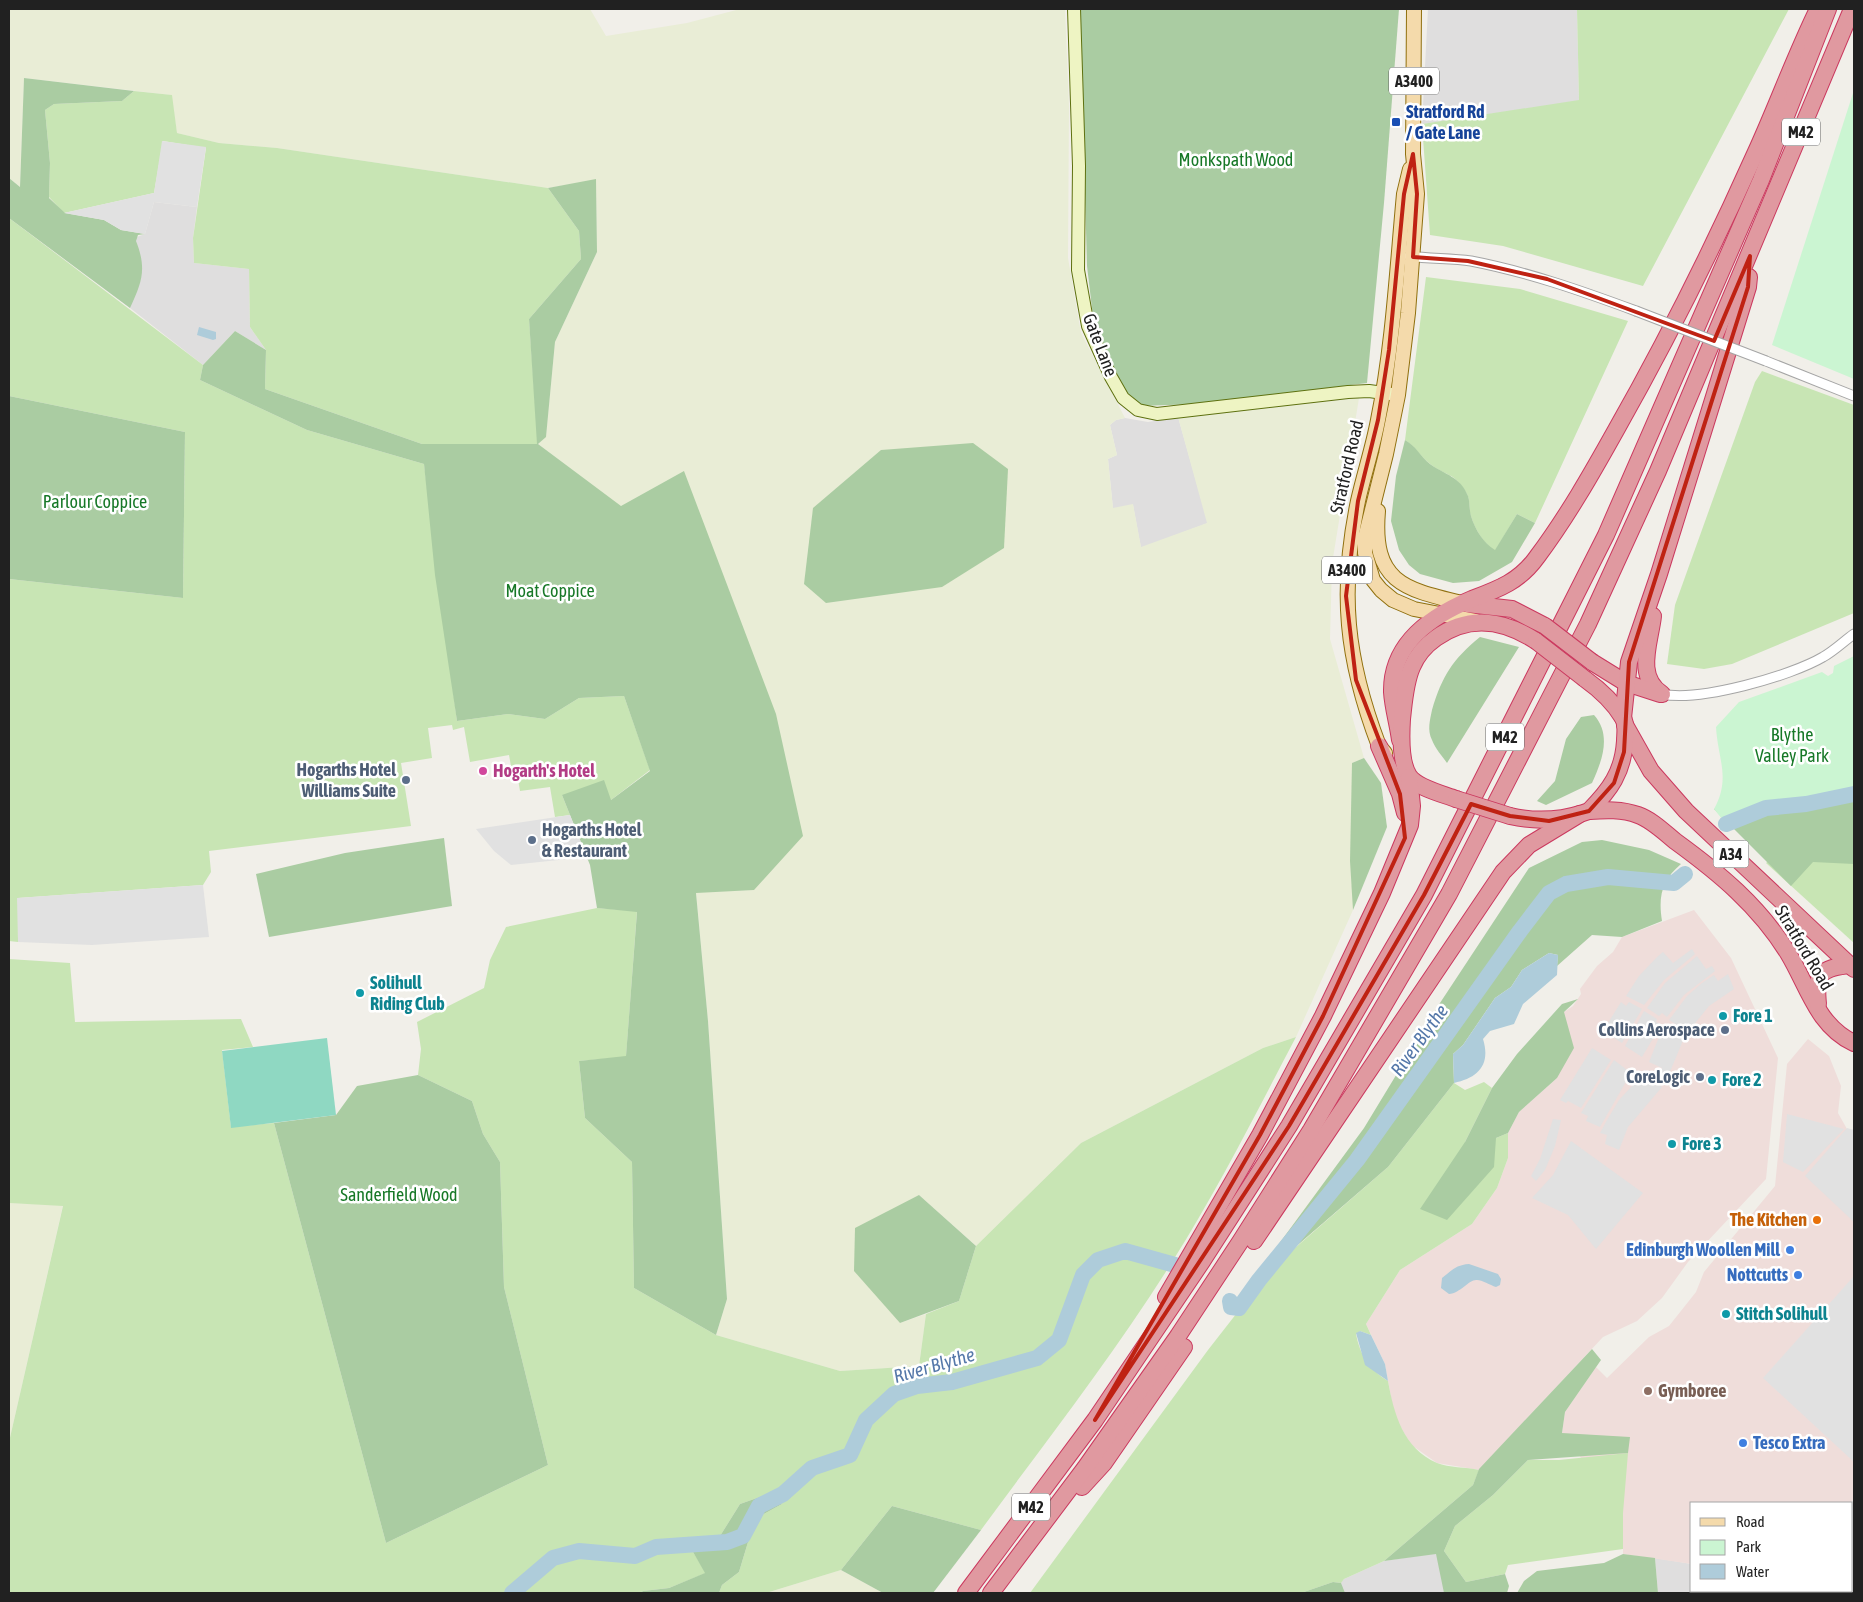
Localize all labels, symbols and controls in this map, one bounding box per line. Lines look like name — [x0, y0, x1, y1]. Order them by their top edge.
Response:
road number: A3400 — [1389, 68, 1439, 94]
place label: Stratford Rd / Gate Lane — [1406, 101, 1485, 143]
marker: Stratford Rd / Gate Lane — [1390, 116, 1402, 128]
road number: M42 — [1782, 118, 1820, 146]
park label: Monkspath Wood — [1179, 149, 1293, 170]
street label: Gate Lane — [1079, 310, 1122, 379]
street label: Stratford Road — [1326, 418, 1367, 516]
park label: Parlour Coppice — [43, 491, 147, 512]
road number: A3400 — [1322, 556, 1372, 584]
park label: Moat Coppice — [505, 580, 595, 601]
road number: M42 — [1486, 724, 1524, 750]
park label: Blythe Valley Park — [1755, 724, 1829, 766]
place label: Hogarths Hotel Williams Suite — [297, 759, 396, 801]
place label: Hogarth's Hotel — [493, 760, 595, 781]
marker: Hogarth's Hotel — [477, 765, 489, 777]
marker: Hogarths Hotel Williams Suite — [400, 774, 412, 786]
place label: Hogarths Hotel & Restaurant — [542, 819, 642, 861]
marker: Hogarths Hotel & Restaurant — [526, 834, 538, 846]
road number: A34 — [1714, 841, 1748, 868]
street label: Stratford Road — [1771, 901, 1838, 994]
place label: Solihull Riding Club — [370, 972, 445, 1014]
marker: Solihull Riding Club — [354, 987, 366, 999]
water label: River Blythe — [1386, 1000, 1452, 1080]
place label: Fore 1 — [1733, 1005, 1773, 1026]
marker: Fore 1 — [1717, 1010, 1729, 1022]
place label: Collins Aerospace — [1598, 1019, 1715, 1040]
marker: Collins Aerospace — [1719, 1024, 1731, 1036]
place label: CoreLogic — [1626, 1066, 1690, 1087]
place label: Fore 2 — [1722, 1069, 1762, 1090]
marker: CoreLogic — [1694, 1071, 1706, 1083]
marker: Fore 2 — [1706, 1074, 1718, 1086]
place label: Fore 3 — [1682, 1133, 1722, 1154]
marker: Fore 3 — [1666, 1138, 1678, 1150]
park label: Sanderfield Wood — [340, 1184, 458, 1205]
place label: The Kitchen — [1730, 1209, 1807, 1230]
marker: The Kitchen — [1811, 1214, 1823, 1226]
place label: Edinburgh Woollen Mill — [1626, 1239, 1780, 1260]
marker: Edinburgh Woollen Mill — [1784, 1244, 1796, 1256]
place label: Nottcutts — [1727, 1264, 1789, 1285]
marker: Nottcutts — [1792, 1269, 1804, 1281]
place label: Stitch Solihull — [1736, 1303, 1828, 1324]
marker: Stitch Solihull — [1720, 1308, 1732, 1320]
water label: River Blythe — [891, 1343, 977, 1387]
place label: Gymboree — [1658, 1380, 1726, 1401]
marker: Gymboree — [1642, 1385, 1654, 1397]
place label: Tesco Extra — [1753, 1432, 1825, 1453]
marker: Tesco Extra — [1737, 1437, 1749, 1449]
road number: M42 — [1012, 1494, 1050, 1520]
legend — [1690, 1502, 1853, 1592]
text: Road — [1736, 1513, 1765, 1530]
text: Park — [1736, 1538, 1761, 1555]
text: Water — [1736, 1563, 1769, 1580]

